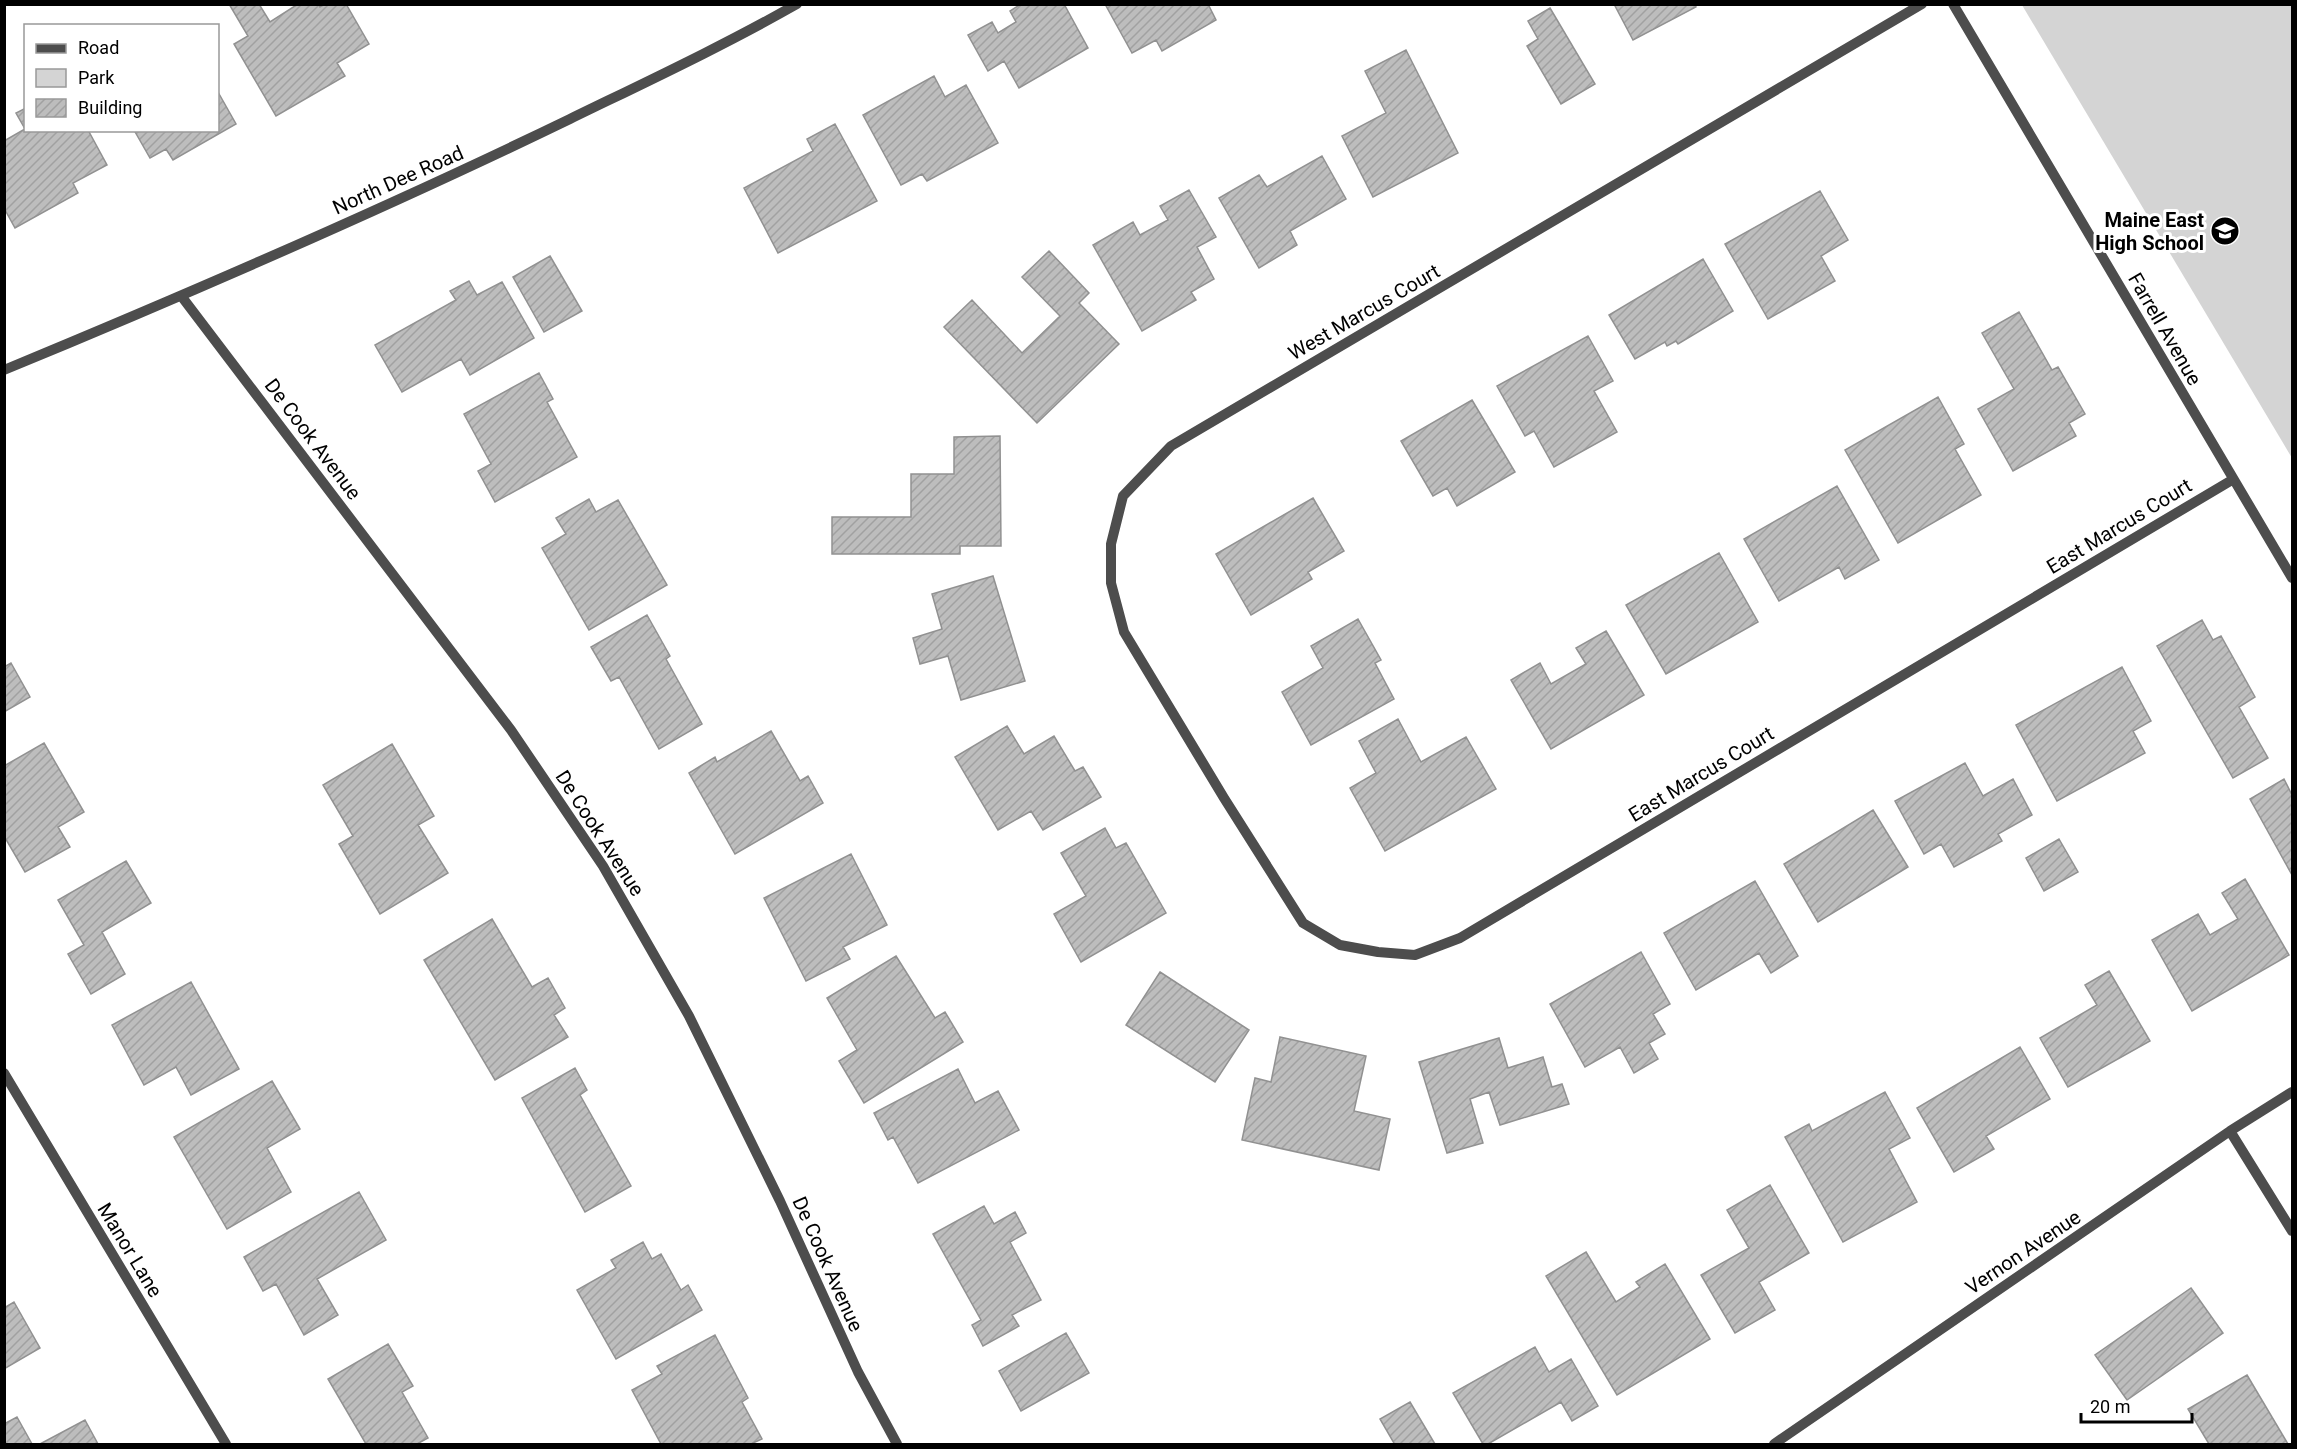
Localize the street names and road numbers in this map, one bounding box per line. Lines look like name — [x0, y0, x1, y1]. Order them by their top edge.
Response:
street label: North Dee Road — [329, 140, 467, 220]
street label: West Marcus Court — [1284, 259, 1444, 365]
street label: Farrell Avenue — [2123, 269, 2207, 389]
street label: De Cook Avenue — [260, 374, 366, 504]
street label: East Marcus Court — [2042, 473, 2196, 579]
street label: East Marcus Court — [1624, 721, 1778, 827]
street label: De Cook Avenue — [550, 766, 650, 900]
street label: De Cook Avenue — [788, 1193, 868, 1335]
street label: Manor Lane — [92, 1198, 168, 1302]
street label: Vernon Avenue — [1961, 1205, 2085, 1299]

